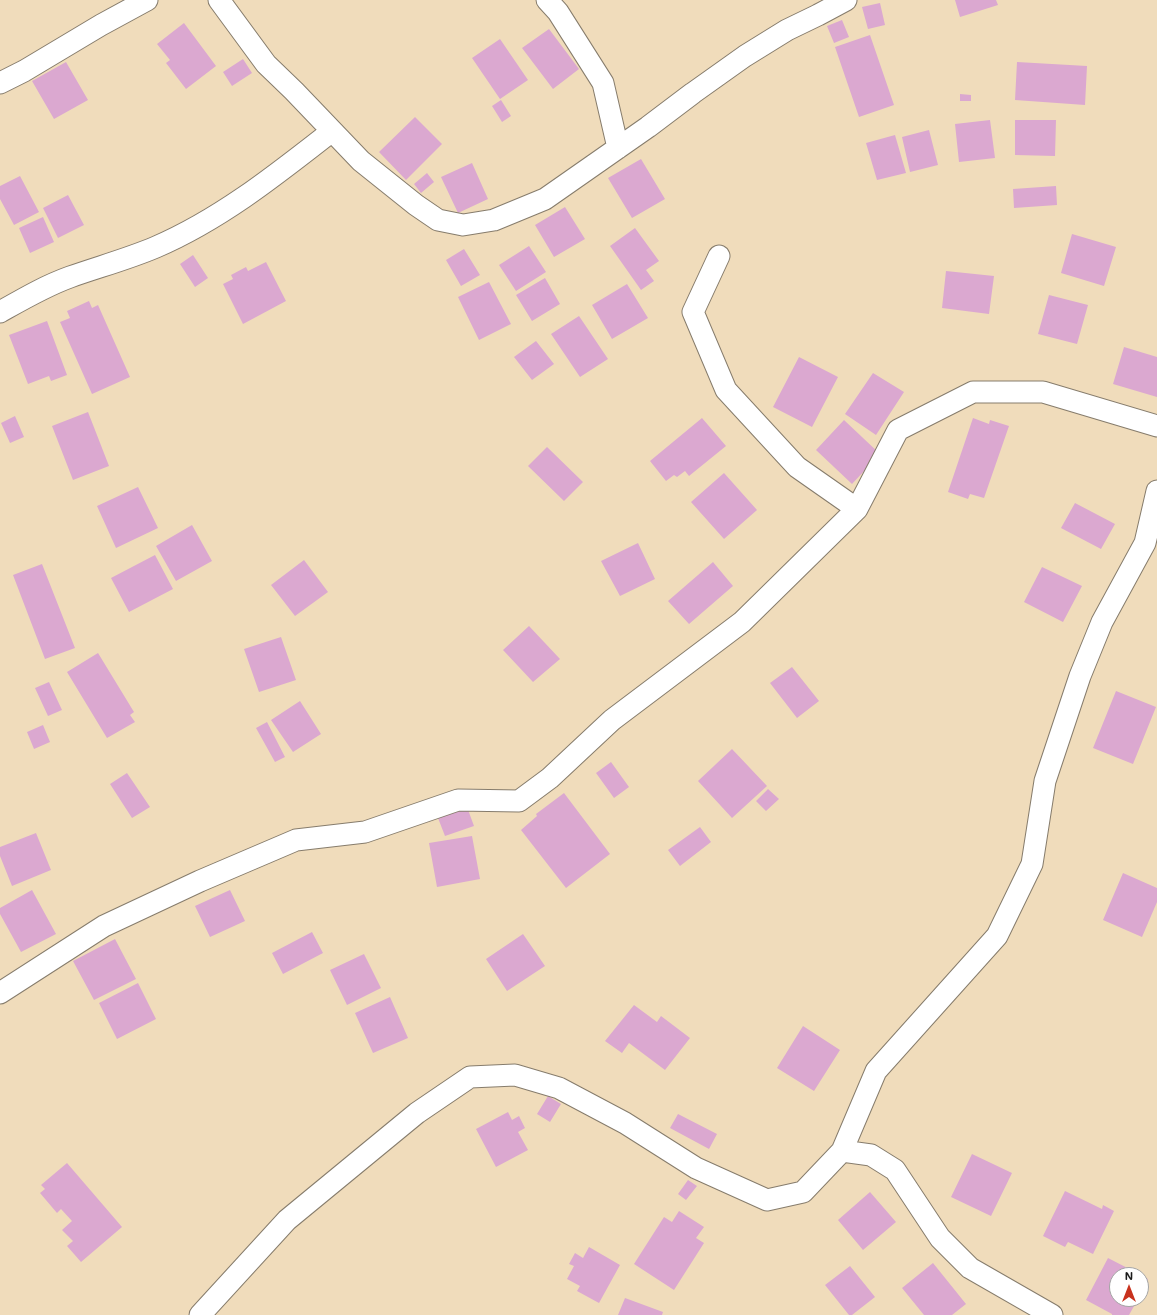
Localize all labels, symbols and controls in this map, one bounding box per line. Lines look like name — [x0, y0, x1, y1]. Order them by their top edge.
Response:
north arrow — [1109, 1267, 1149, 1307]
text: N — [1125, 1268, 1133, 1283]

